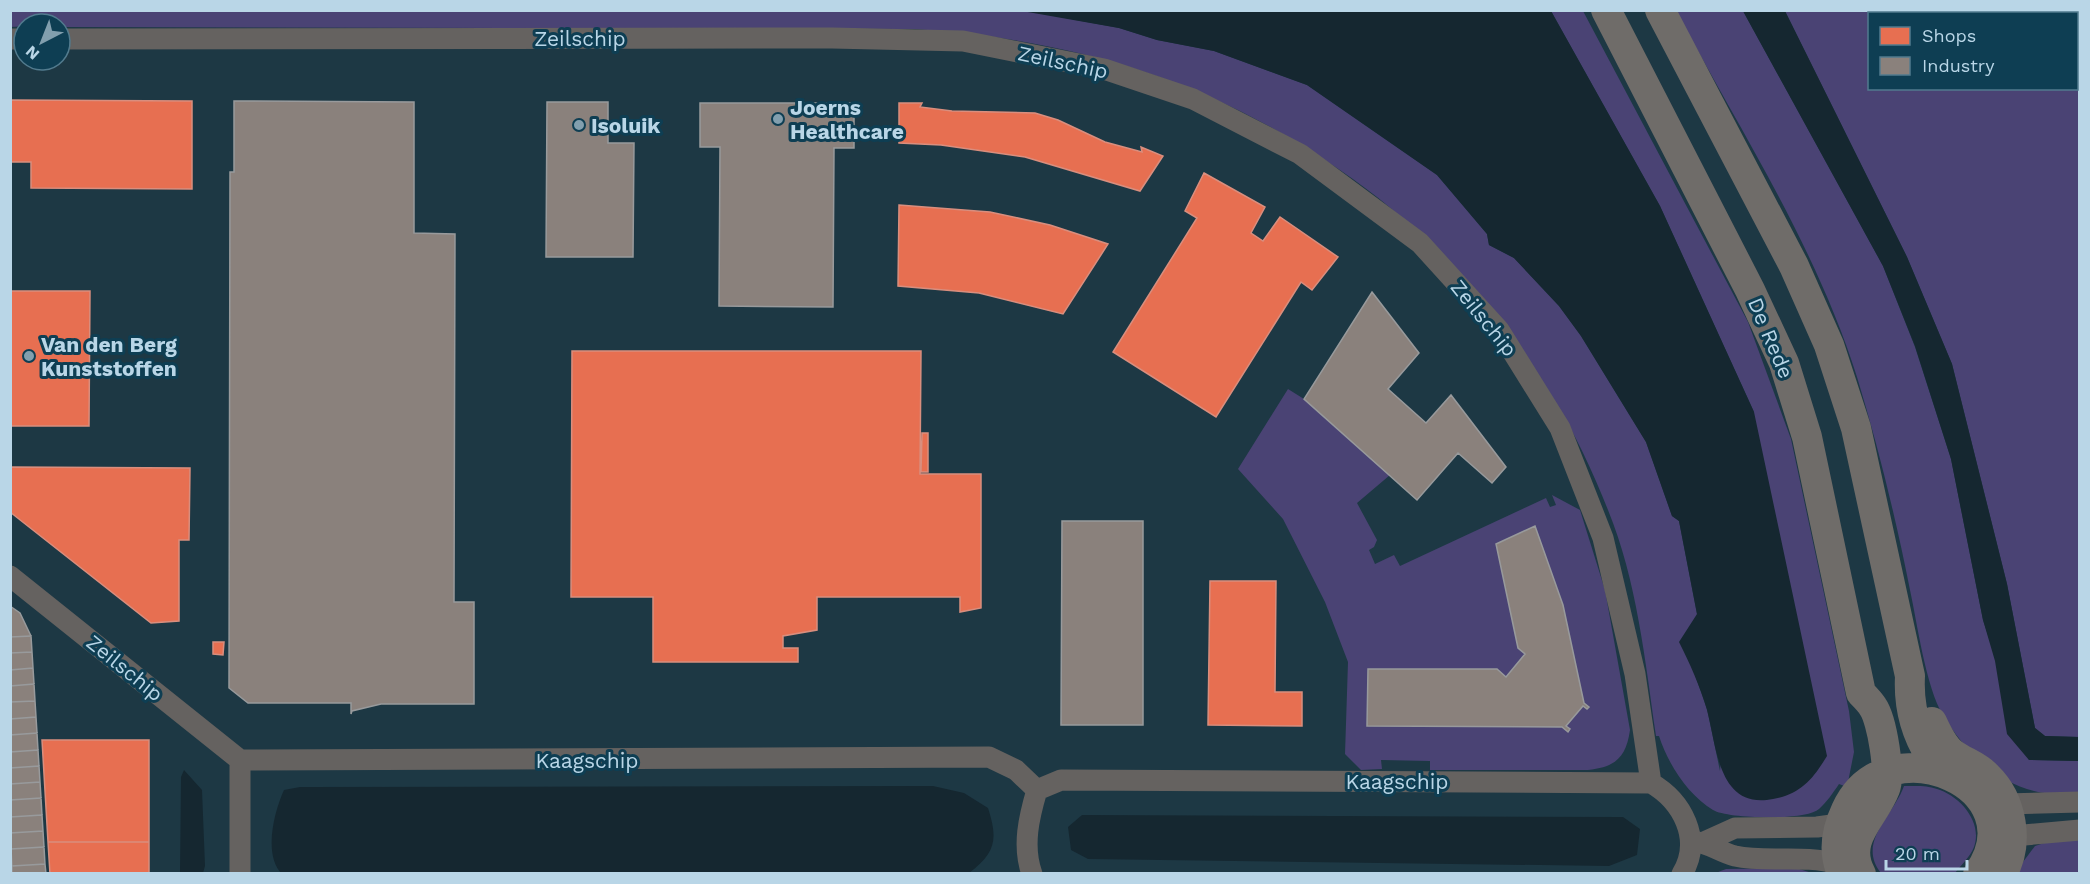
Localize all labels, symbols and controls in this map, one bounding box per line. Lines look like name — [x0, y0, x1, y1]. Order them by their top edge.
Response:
north arrow — [12, 12, 72, 72]
legend — [1868, 12, 2078, 90]
text: Shops — [1922, 25, 1976, 46]
street label: Zeilschip — [534, 26, 626, 51]
street label: Zeilschip — [1016, 40, 1110, 84]
text: N — [22, 42, 43, 64]
text: Industry — [1922, 55, 1995, 76]
place label: Joerns Healthcare — [790, 95, 904, 144]
marker: Joerns Healthcare — [771, 112, 785, 126]
place label: Isoluik — [591, 113, 661, 138]
marker: Isoluik — [572, 118, 586, 132]
street label: Zeilschip — [1446, 275, 1522, 361]
street label: De Rede — [1743, 294, 1799, 382]
place label: Van den Berg Kunststoffen — [41, 332, 177, 381]
marker: Van den Berg Kunststoffen — [22, 349, 36, 363]
street label: Zeilschip — [82, 630, 168, 706]
street label: Kaagschip — [535, 748, 639, 773]
street label: Kaagschip — [1345, 769, 1449, 794]
scale bar — [1886, 833, 1967, 871]
text: 20 m — [1895, 843, 1940, 864]

